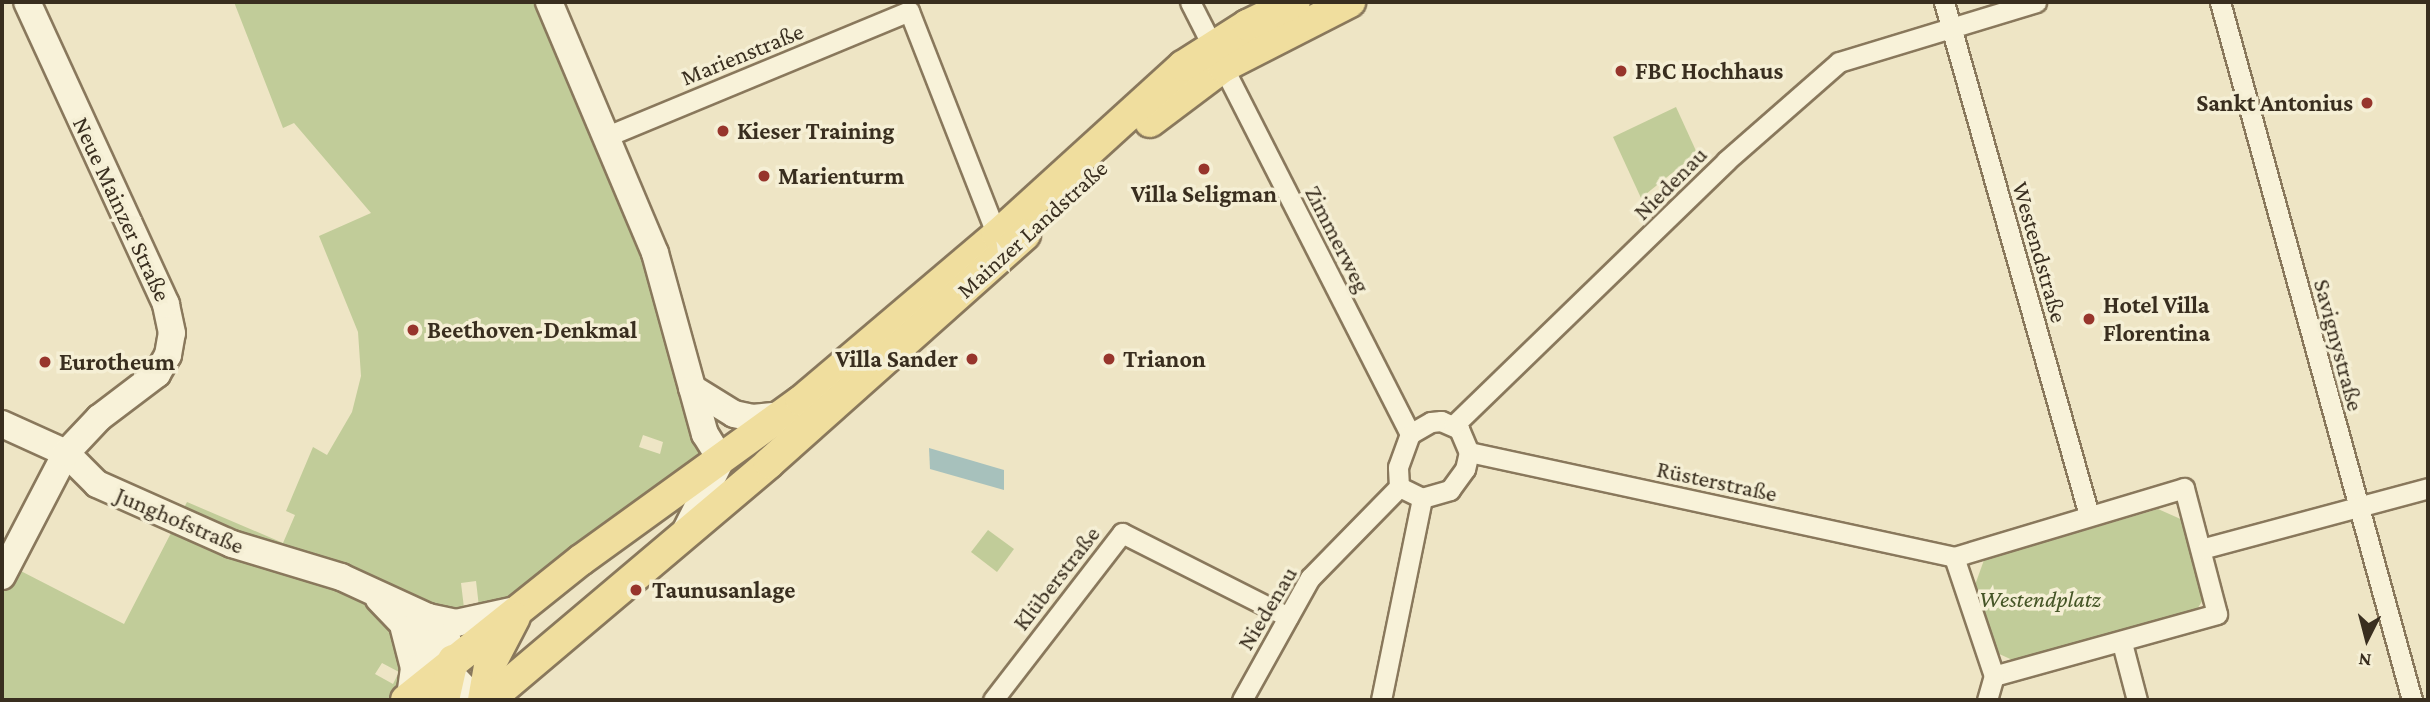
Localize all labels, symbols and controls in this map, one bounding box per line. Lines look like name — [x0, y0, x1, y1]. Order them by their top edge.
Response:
street label: Marienstraße — [676, 16, 808, 92]
place label: FBC Hochhaus — [1635, 57, 1783, 85]
marker: FBC Hochhaus — [1613, 63, 1629, 79]
place label: Sankt Antonius — [2196, 89, 2353, 117]
marker: Sankt Antonius — [2359, 95, 2375, 111]
street label: Neue Mainzer Straße — [67, 112, 177, 306]
place label: Kieser Training — [737, 117, 894, 145]
marker: Kieser Training — [715, 123, 731, 139]
street label: Niedenau — [1627, 140, 1713, 226]
street label: Mainzer Landstraße — [951, 154, 1113, 304]
marker: Villa Seligman — [1196, 161, 1212, 177]
place label: Marienturm — [778, 162, 904, 190]
marker: Marienturm — [756, 168, 772, 184]
street label: Westendstraße — [2006, 178, 2074, 326]
place label: Villa Seligman — [1131, 180, 1277, 208]
street label: Zimmerweg — [1299, 181, 1377, 297]
street label: Savignystraße — [2308, 276, 2370, 414]
place label: Hotel Villa Florentina — [2103, 291, 2210, 347]
marker: Hotel Villa Florentina — [2081, 311, 2097, 327]
place label: Beethoven-Denkmal — [427, 316, 637, 344]
marker: Beethoven-Denkmal — [405, 322, 421, 338]
place label: Villa Sander — [836, 345, 958, 373]
place label: Trianon — [1123, 345, 1206, 373]
place label: Eurotheum — [59, 348, 175, 376]
marker: Villa Sander — [964, 351, 980, 367]
marker: Trianon — [1101, 351, 1117, 367]
marker: Eurotheum — [37, 354, 53, 370]
street label: Rüsterstraße — [1654, 454, 1780, 508]
street label: Junghofstraße — [111, 480, 249, 560]
street label: Klüberstraße — [1006, 520, 1106, 636]
street label: Niedenau — [1231, 561, 1303, 655]
place label: Taunusanlage — [652, 576, 795, 604]
marker: Taunusanlage — [626, 580, 646, 600]
park label: Westendplatz — [1979, 585, 2101, 613]
north arrow — [2332, 604, 2402, 674]
text: N — [2357, 649, 2372, 672]

